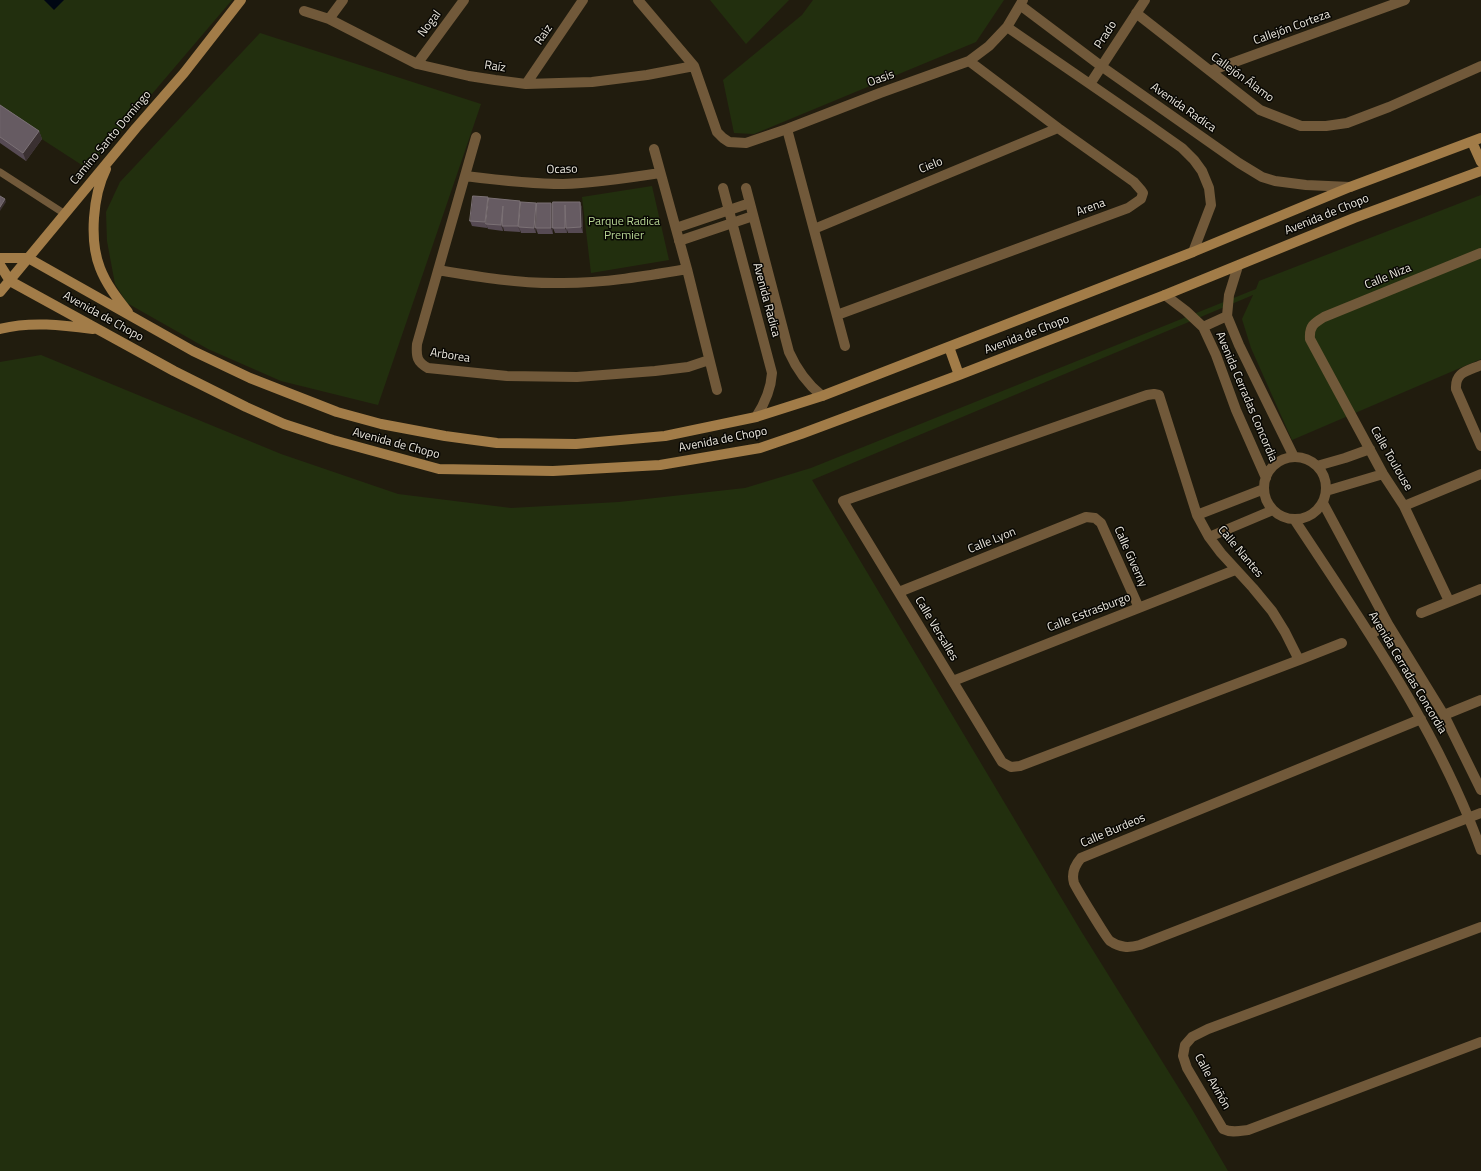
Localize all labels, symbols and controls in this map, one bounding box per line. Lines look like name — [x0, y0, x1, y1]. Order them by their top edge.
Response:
street label: Callejón Corteza — [1252, 7, 1332, 49]
street label: Nogal — [415, 8, 445, 40]
street label: Prado — [1092, 19, 1120, 51]
street label: Raiz — [532, 22, 556, 48]
street label: Callejón Álamo — [1208, 50, 1276, 106]
street label: Raíz — [483, 58, 507, 76]
street label: Oasis — [866, 67, 896, 91]
street label: Avenida Radica — [1148, 80, 1218, 136]
street label: Camino Santo Domingo — [67, 88, 155, 188]
street label: Cielo — [917, 155, 945, 177]
street label: Ocaso — [546, 163, 578, 177]
street label: Avenida de Chopo — [1283, 192, 1371, 238]
street label: Arena — [1075, 196, 1107, 220]
park label: Parque Radica Premier — [588, 215, 660, 243]
street label: Avenida Radica — [749, 261, 783, 339]
street label: Calle Niza — [1363, 261, 1413, 293]
street label: Avenida de Chopo — [60, 289, 146, 345]
street label: Avenida de Chopo — [983, 312, 1071, 358]
street label: Avenida Cerradas Concordia — [1212, 330, 1280, 464]
street label: Arborea — [429, 346, 471, 366]
street label: Avenida de Chopo — [678, 424, 768, 456]
street label: Calle Toulouse — [1367, 424, 1415, 494]
street label: Avenida de Chopo — [351, 425, 441, 463]
street label: Calle Nantes — [1214, 523, 1266, 581]
street label: Calle Giverny — [1110, 524, 1150, 590]
street label: Calle Lyon — [966, 525, 1018, 557]
street label: Calle Estrasburgo — [1045, 590, 1133, 636]
street label: Calle Versalles — [911, 594, 961, 664]
street label: Avenida Cerradas Concordia — [1365, 609, 1449, 737]
street label: Calle Burdeos — [1078, 811, 1148, 851]
street label: Calle Aviñón — [1191, 1052, 1233, 1112]

